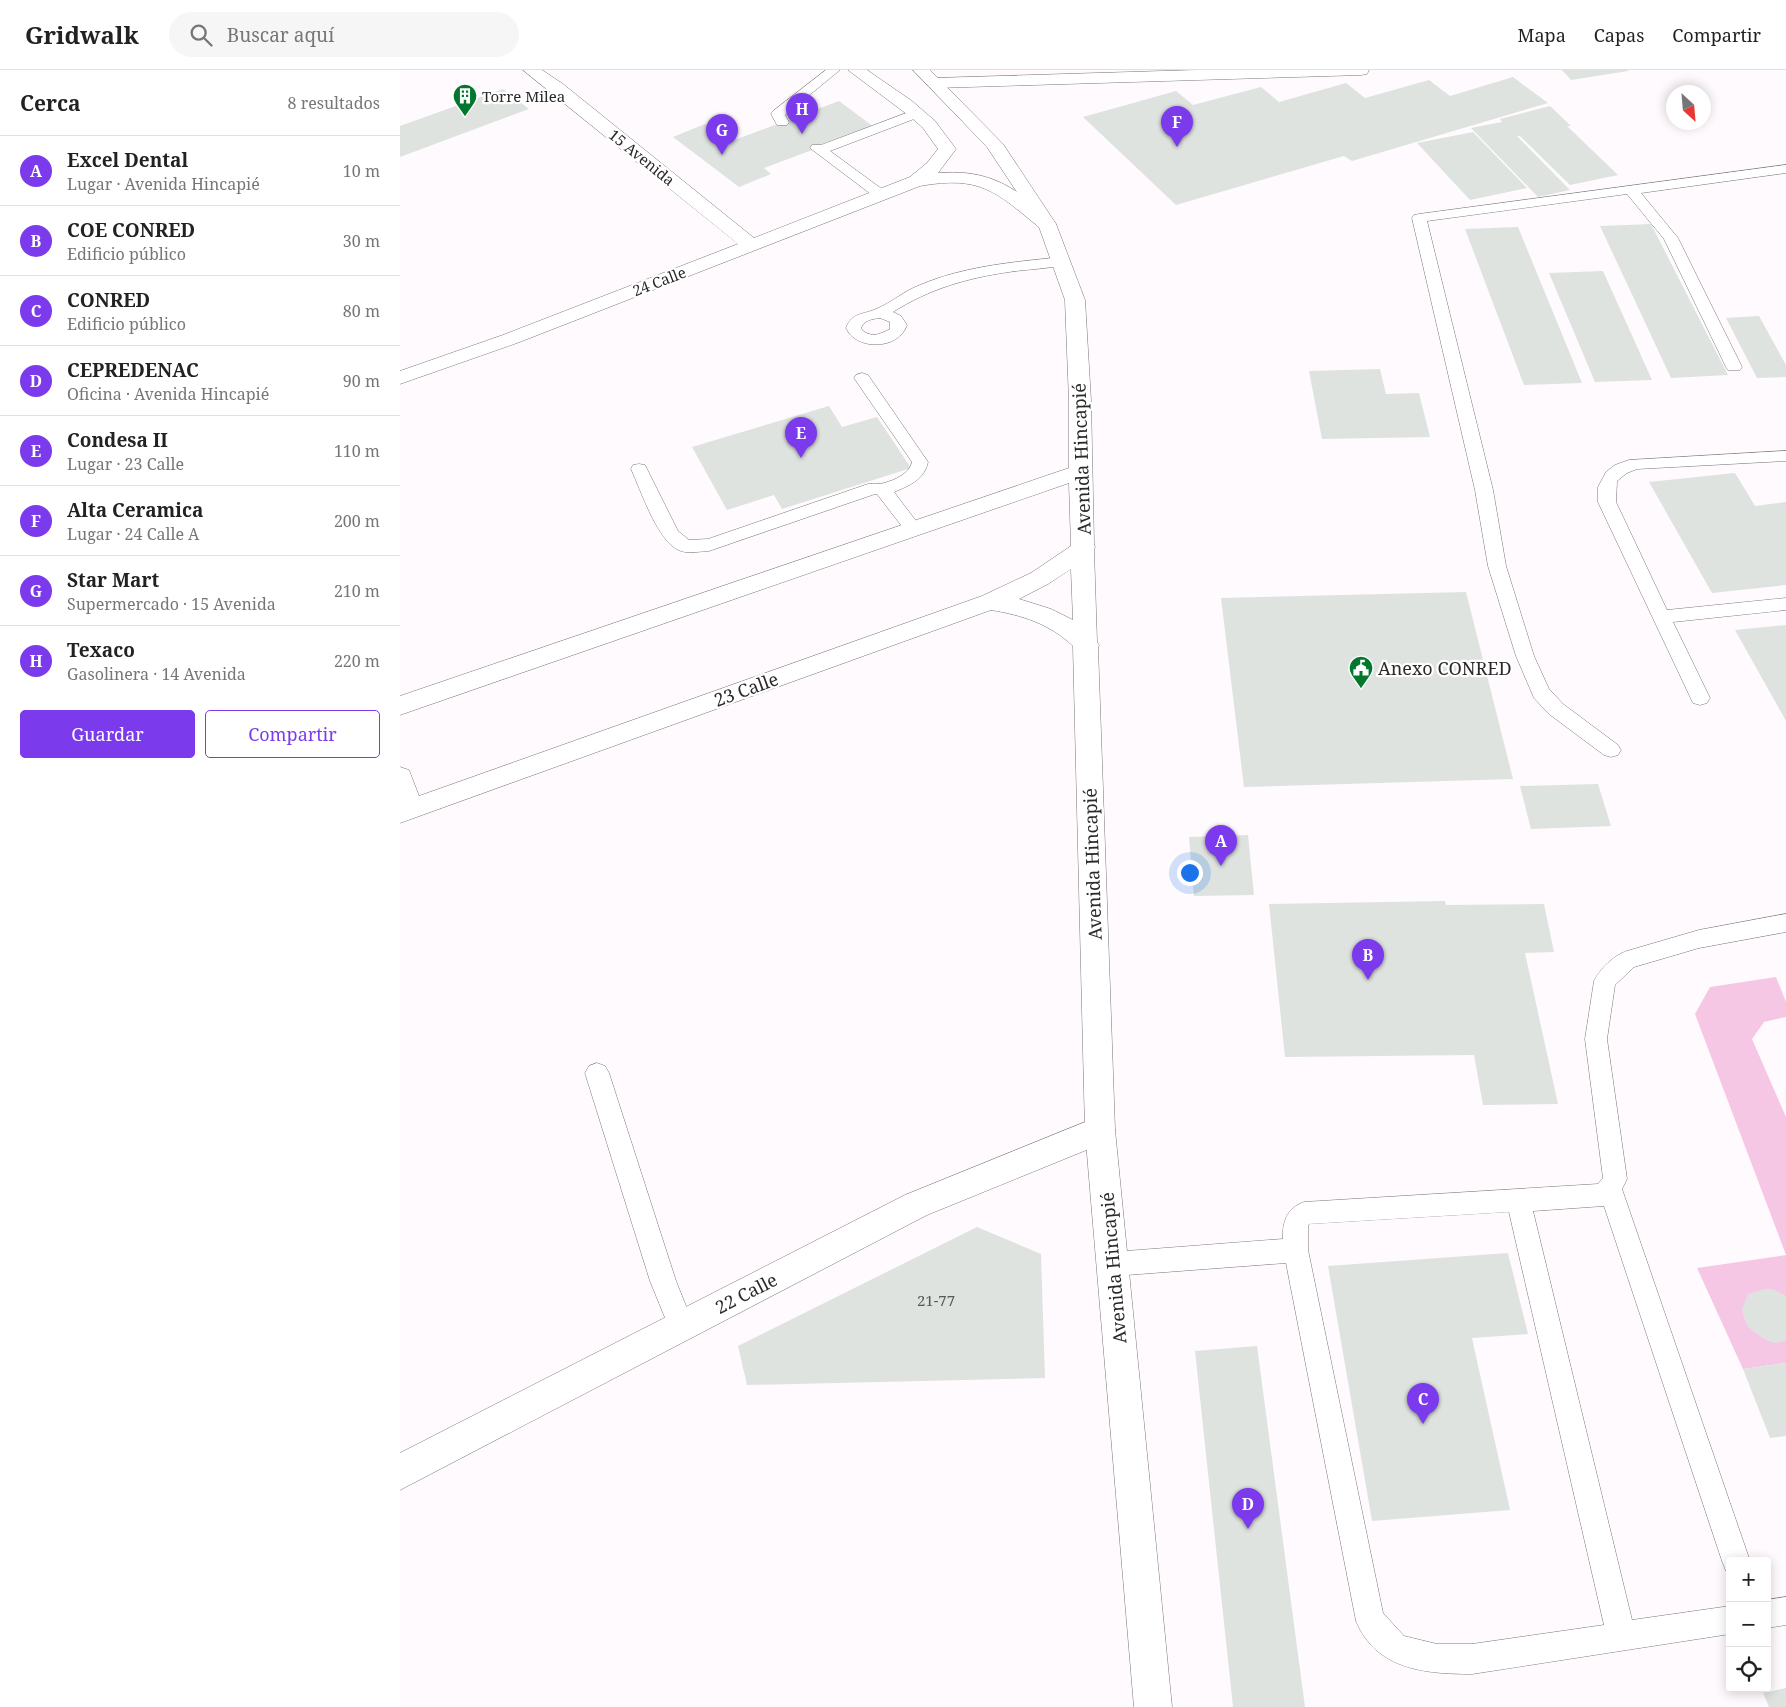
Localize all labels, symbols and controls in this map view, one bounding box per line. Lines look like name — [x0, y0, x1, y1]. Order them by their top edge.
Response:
search box — [169, 12, 519, 57]
text: Gridwalk — [25, 18, 139, 51]
icon: search — [187, 21, 215, 49]
text: Buscar aquí — [227, 22, 334, 48]
text: Mapa — [1518, 23, 1566, 47]
text: Capas — [1594, 23, 1644, 47]
text: Compartir — [1672, 23, 1761, 47]
building icon: Torre Milea — [452, 83, 478, 117]
north arrow — [1666, 85, 1711, 130]
place label: Torre Milea — [482, 86, 565, 106]
text: Cerca — [20, 89, 81, 117]
text: 8 resultados — [288, 92, 380, 114]
pin: H — [786, 93, 818, 134]
pin: F — [1161, 106, 1193, 147]
pin: G — [706, 114, 738, 155]
street label: 15 Avenida — [605, 124, 679, 190]
text: Excel Dental — [67, 147, 188, 173]
text: A — [30, 160, 42, 182]
text: 10 m — [343, 160, 380, 182]
text: Lugar · Avenida Hincapié — [67, 173, 260, 195]
text: COE CONRED — [67, 217, 195, 243]
text: B — [31, 230, 41, 252]
text: 30 m — [343, 230, 380, 252]
text: Edificio público — [67, 243, 186, 265]
street label: 24 Calle — [629, 262, 689, 300]
text: CONRED — [67, 287, 150, 313]
text: C — [31, 300, 41, 322]
text: 80 m — [343, 300, 380, 322]
text: Edificio público — [67, 313, 186, 335]
text: CEPREDENAC — [67, 357, 199, 383]
text: D — [30, 370, 42, 392]
text: 90 m — [343, 370, 380, 392]
text: Oficina · Avenida Hincapié — [67, 383, 269, 405]
street label: Avenida Hincapié — [1066, 383, 1096, 535]
pin: E — [785, 417, 817, 458]
text: Condesa II — [67, 427, 168, 453]
text: E — [31, 440, 41, 462]
text: 110 m — [334, 440, 380, 462]
text: Lugar · 23 Calle — [67, 453, 184, 475]
text: Alta Ceramica — [67, 497, 203, 523]
text: F — [31, 510, 41, 532]
text: 200 m — [334, 510, 380, 532]
text: Lugar · 24 Calle A — [67, 523, 199, 545]
text: Star Mart — [67, 567, 159, 593]
text: G — [30, 580, 42, 602]
text: 210 m — [334, 580, 380, 602]
text: Supermercado · 15 Avenida — [67, 593, 276, 615]
text: Texaco — [67, 637, 135, 663]
text: H — [29, 650, 43, 672]
text: 220 m — [334, 650, 380, 672]
public building icon: Anexo CONRED — [1348, 655, 1374, 689]
place label: Anexo CONRED — [1378, 656, 1512, 680]
text: Gasolinera · 14 Avenida — [67, 663, 246, 685]
street label: 23 Calle — [711, 666, 781, 712]
button: Guardar — [20, 710, 195, 758]
button: Compartir — [205, 710, 380, 758]
street label: Avenida Hincapié — [1077, 788, 1107, 940]
pin: A — [1205, 825, 1237, 866]
your location — [1177, 860, 1203, 886]
pin: B — [1352, 939, 1384, 980]
street label: Avenida Hincapié — [1094, 1191, 1132, 1345]
street label: 22 Calle — [711, 1267, 781, 1319]
house number: 21-77 — [917, 1290, 955, 1310]
pin: C — [1407, 1383, 1439, 1424]
pin: D — [1232, 1488, 1264, 1529]
map controls — [1726, 1557, 1771, 1692]
button: + — [1726, 1557, 1771, 1602]
button: − — [1726, 1602, 1771, 1647]
button: locate — [1726, 1647, 1771, 1692]

